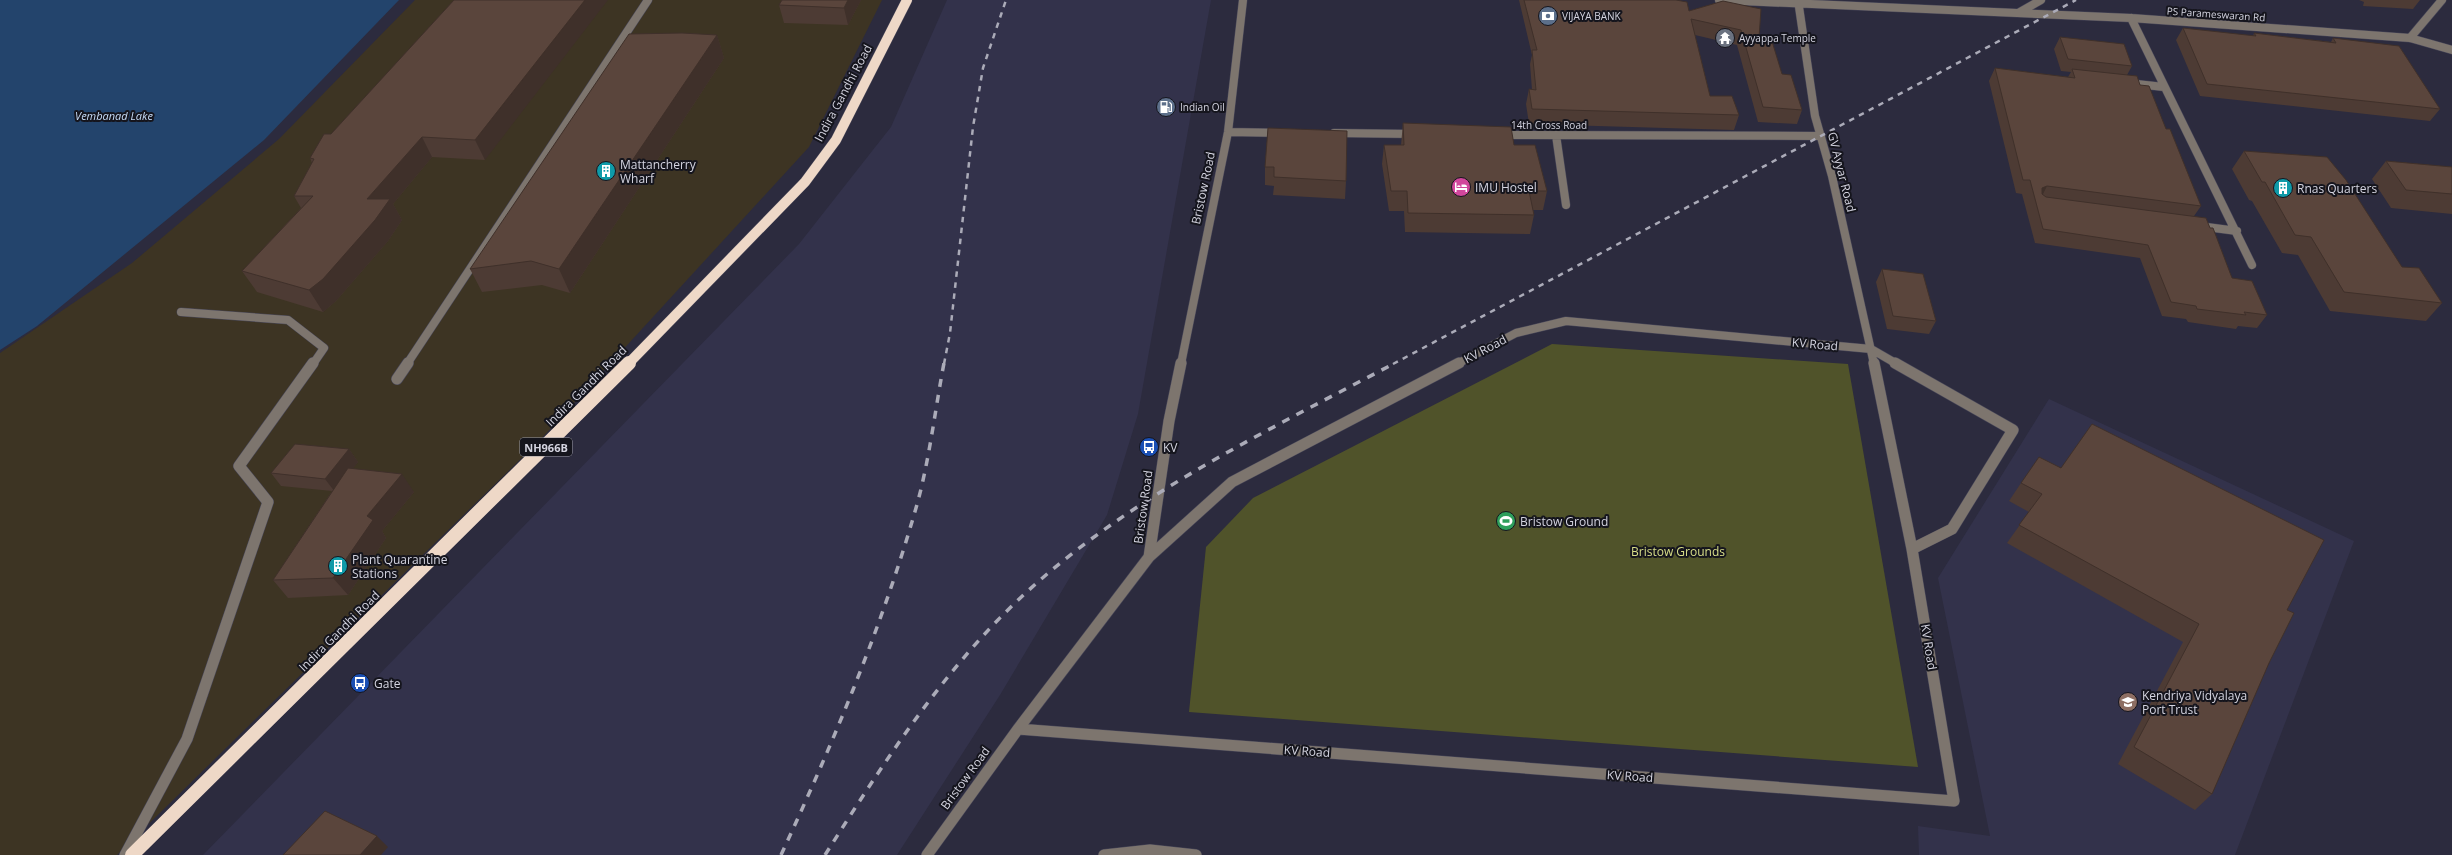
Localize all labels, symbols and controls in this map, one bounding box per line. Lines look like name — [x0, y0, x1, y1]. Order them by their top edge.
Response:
street label: PS Parameswaran Rd — [2166, 4, 2266, 24]
bank icon: VIJAYA BANK — [1537, 5, 1559, 27]
place label: VIJAYA BANK — [1562, 9, 1622, 23]
temple icon: Ayyappa Temple — [1714, 27, 1736, 49]
place label: Ayyappa Temple — [1739, 31, 1816, 45]
street label: Indira Gandhi Road — [810, 41, 876, 145]
fuel station icon: Indian Oil — [1155, 96, 1177, 118]
place label: Indian Oil — [1180, 100, 1225, 114]
water label: Vembanad Lake — [75, 108, 153, 123]
street label: 14th Cross Road — [1511, 118, 1587, 132]
street label: GV Ayyar Road — [1824, 130, 1860, 214]
street label: Bristow Road — [1187, 150, 1219, 226]
place label: Mattancherry Wharf — [620, 156, 697, 187]
building icon: Mattancherry Wharf — [595, 160, 617, 182]
hotel icon: IMU Hostel — [1450, 176, 1472, 198]
building icon: Rnas Quarters — [2272, 177, 2294, 199]
place label: IMU Hostel — [1475, 179, 1537, 196]
place label: Rnas Quarters — [2297, 180, 2377, 197]
street label: KV Road — [1461, 331, 1509, 367]
street label: KV Road — [1791, 334, 1839, 354]
street label: Indira Gandhi Road — [542, 342, 630, 430]
bus stop icon: KV — [1138, 436, 1160, 458]
road number: NH966B — [520, 438, 572, 456]
place label: KV — [1163, 439, 1178, 456]
street label: Bristow Road — [1129, 469, 1157, 545]
sports icon: Bristow Ground — [1495, 510, 1517, 532]
place label: Bristow Ground — [1520, 513, 1608, 530]
park label: Bristow Grounds — [1631, 543, 1725, 560]
place label: Plant Quarantine Stations — [352, 551, 448, 582]
building icon: Plant Quarantine Stations — [327, 555, 349, 577]
street label: Indira Gandhi Road — [295, 587, 383, 675]
street label: KV Road — [1917, 623, 1941, 671]
bus stop icon: Gate — [349, 672, 371, 694]
place label: Gate — [374, 675, 401, 692]
place label: Kendriya Vidyalaya Port Trust — [2142, 687, 2247, 718]
school or university icon: Kendriya Vidyalaya Port Trust — [2117, 691, 2139, 713]
street label: KV Road — [1283, 741, 1331, 761]
street label: Bristow Road — [936, 743, 994, 813]
street label: KV Road — [1606, 766, 1654, 786]

